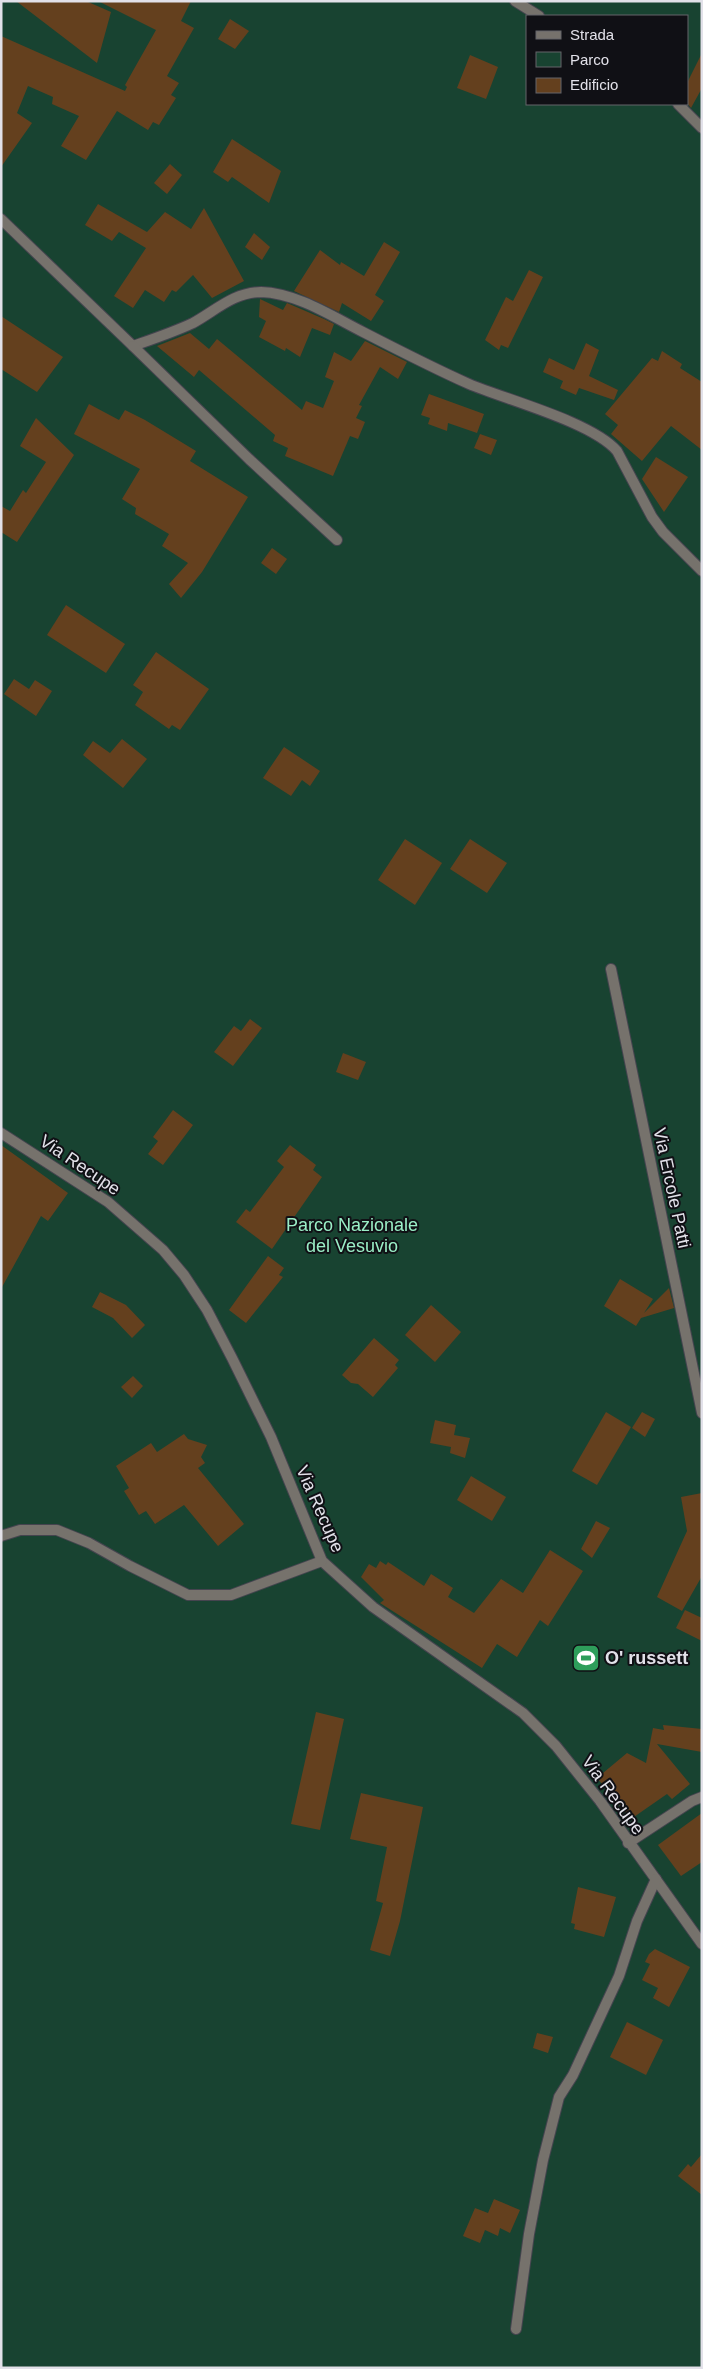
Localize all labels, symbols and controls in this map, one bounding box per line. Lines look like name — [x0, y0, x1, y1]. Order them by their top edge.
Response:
legend — [526, 15, 688, 105]
text: Strada — [570, 26, 615, 43]
text: Parco — [570, 51, 609, 68]
text: Edificio — [570, 76, 618, 93]
street label: Via Ercole Patti — [649, 1126, 695, 1250]
street label: Via Recupe — [36, 1131, 124, 1199]
park label: Parco Nazionale del Vesuvio — [286, 1215, 418, 1256]
street label: Via Recupe — [292, 1463, 348, 1555]
sports icon: O' russett — [571, 1643, 601, 1673]
place label: O' russett — [605, 1648, 688, 1668]
street label: Via Recupe — [578, 1752, 648, 1838]

